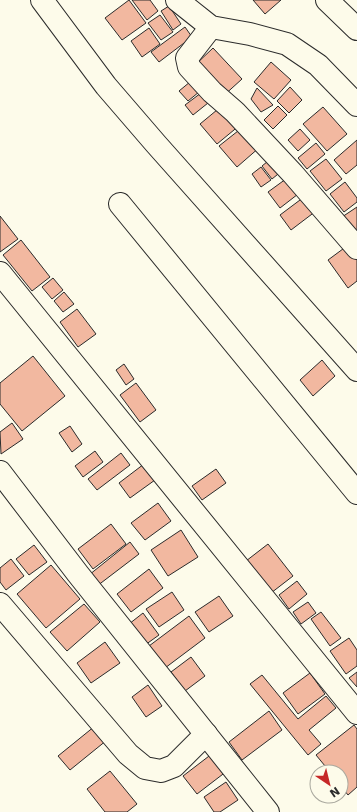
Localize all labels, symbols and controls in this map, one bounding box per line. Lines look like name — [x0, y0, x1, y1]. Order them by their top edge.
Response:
north arrow — [309, 764, 349, 804]
text: N — [327, 784, 342, 800]

